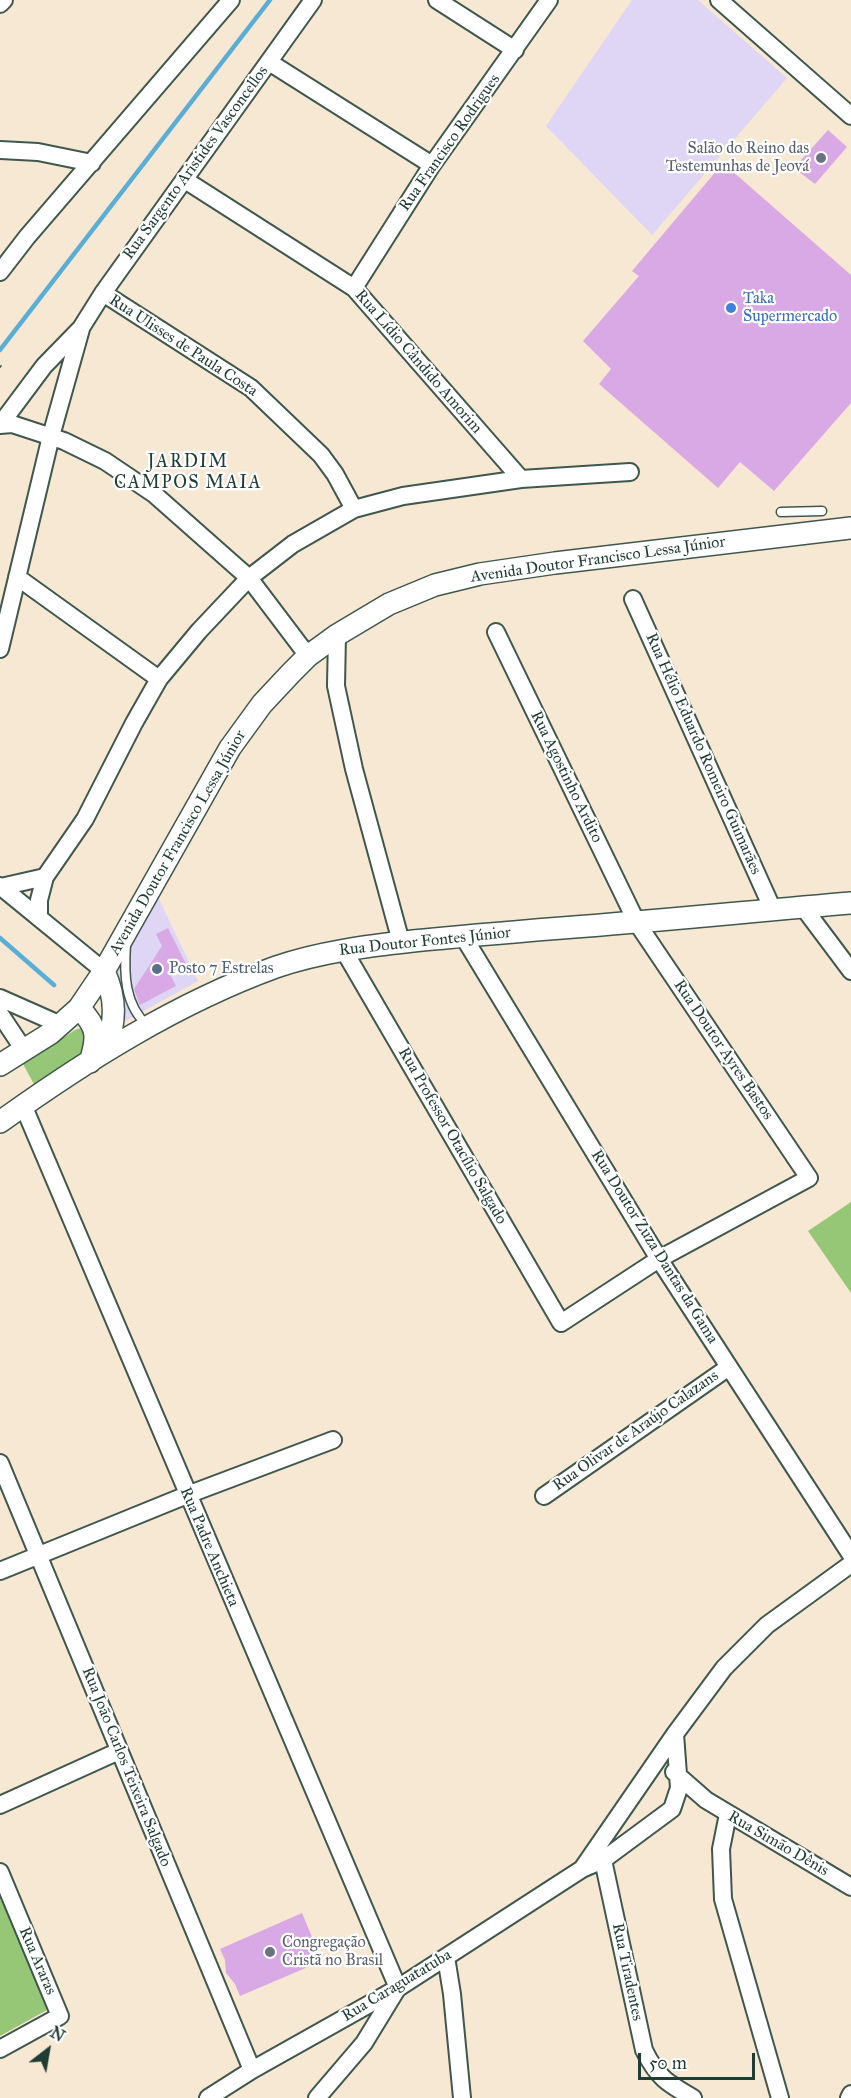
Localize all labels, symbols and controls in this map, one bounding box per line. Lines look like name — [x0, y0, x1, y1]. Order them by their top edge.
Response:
street label: Rua Sargento Aristides Vasconcellos — [119, 62, 273, 264]
street label: Rua Francisco Rodrigues — [395, 71, 505, 215]
place label: Salão do Reino das Testemunhas de Jeová — [666, 139, 809, 177]
marker: Salão do Reino das Testemunhas de Jeová — [814, 151, 828, 165]
street label: Rua Lídio Cândido Amorim — [350, 286, 486, 438]
place label: Taka Supermercado — [743, 289, 837, 327]
street label: Rua Ulisses de Paula Costa — [105, 291, 261, 401]
marker: Taka Supermercado — [724, 301, 738, 315]
district label: JARDIM CAMPOS MAIA — [114, 452, 262, 494]
street label: Avenida Doutor Francisco Lessa Júnior — [469, 533, 727, 587]
street label: Rua Hélio Eduardo Romeiro Guimarães — [641, 630, 765, 878]
street label: Rua Agostinho Ardito — [526, 708, 606, 846]
street label: Avenida Doutor Francisco Lessa Júnior — [105, 727, 251, 959]
street label: Rua Doutor Fontes Júnior — [338, 923, 512, 961]
place label: Posto 7 Estrelas — [169, 959, 274, 979]
marker: Posto 7 Estrelas — [150, 962, 164, 976]
street label: Rua Doutor Ayres Bastos — [669, 976, 777, 1124]
street label: Rua Professor Otacílio Salgado — [393, 1044, 511, 1228]
street label: Rua Doutor Zuza Dantas da Gama — [586, 1146, 722, 1348]
street label: Rua Olivar de Araújo Calazans — [550, 1366, 722, 1496]
street label: Rua Padre Anchieta — [175, 1484, 243, 1610]
street label: Rua João Carlos Teixeira Salgado — [77, 1664, 175, 1870]
street label: Rua Simão Dênis — [724, 1807, 832, 1881]
street label: Rua Tiradentes — [607, 1921, 647, 2023]
street label: Rua Araras — [14, 1924, 60, 1998]
place label: Congregação Cristã no Brasil — [282, 1933, 383, 1971]
marker: Congregação Cristã no Brasil — [263, 1945, 277, 1959]
street label: Rua Caraguatatuba — [339, 1946, 455, 2026]
north arrow — [18, 2020, 78, 2080]
text: N — [47, 2022, 68, 2046]
scale bar — [641, 2041, 758, 2079]
text: 50 m — [649, 2052, 687, 2074]

